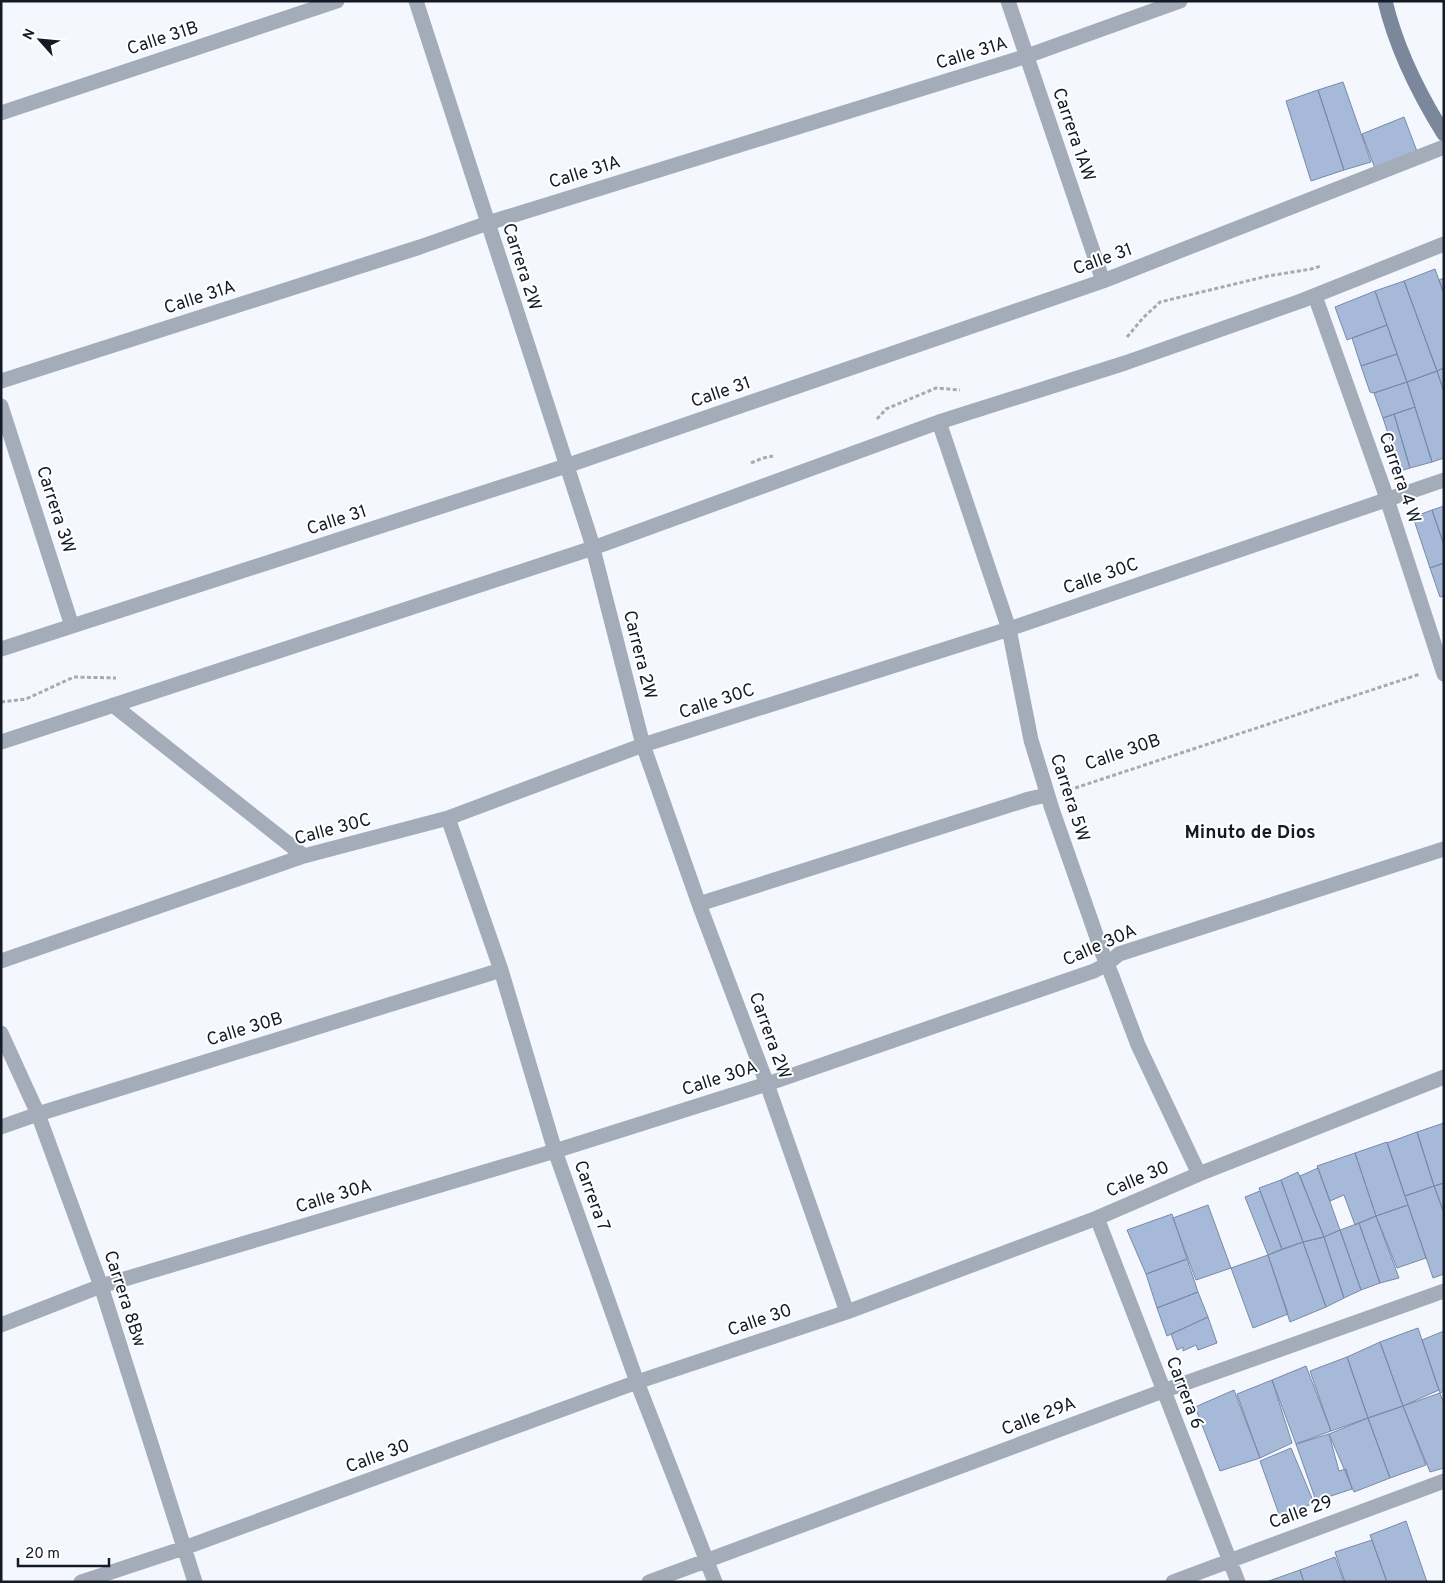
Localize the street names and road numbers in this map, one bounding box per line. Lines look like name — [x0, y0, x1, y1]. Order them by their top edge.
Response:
street label: Calle 31B — [124, 17, 202, 61]
street label: Calle 31A — [933, 32, 1011, 76]
street label: Carrera 1AW — [1046, 85, 1100, 185]
street label: Calle 31A — [546, 151, 624, 195]
street label: Carrera 2W — [496, 220, 546, 314]
street label: Calle 31 — [1070, 239, 1136, 281]
street label: Calle 31A — [161, 276, 239, 320]
street label: Calle 31 — [688, 372, 754, 414]
street label: Carrera 4 W — [1373, 429, 1425, 527]
street label: Carrera 3W — [30, 463, 80, 557]
street label: Calle 31 — [304, 500, 370, 542]
street label: Calle 30C — [1060, 553, 1142, 601]
street label: Carrera 2W — [617, 608, 661, 702]
street label: Calle 30C — [676, 679, 758, 725]
street label: Calle 30B — [1082, 729, 1164, 777]
street label: Carrera 5W — [1044, 751, 1094, 845]
street label: Calle 30C — [292, 809, 374, 851]
street label: Calle 30A — [1060, 920, 1140, 972]
street label: Carrera 2W — [743, 989, 795, 1083]
street label: Calle 30B — [204, 1008, 286, 1052]
street label: Calle 30A — [679, 1056, 761, 1102]
street label: Calle 30 — [1103, 1156, 1173, 1204]
street label: Carrera 7 — [568, 1157, 614, 1235]
street label: Calle 30A — [293, 1175, 375, 1219]
street label: Carrera 8Bw — [98, 1248, 150, 1350]
street label: Calle 30 — [725, 1299, 795, 1343]
street label: Carrera 6 — [1160, 1354, 1208, 1432]
street label: Calle 29A — [999, 1392, 1079, 1442]
street label: Calle 30 — [343, 1435, 413, 1479]
street label: Calle 29 — [1266, 1491, 1336, 1535]

